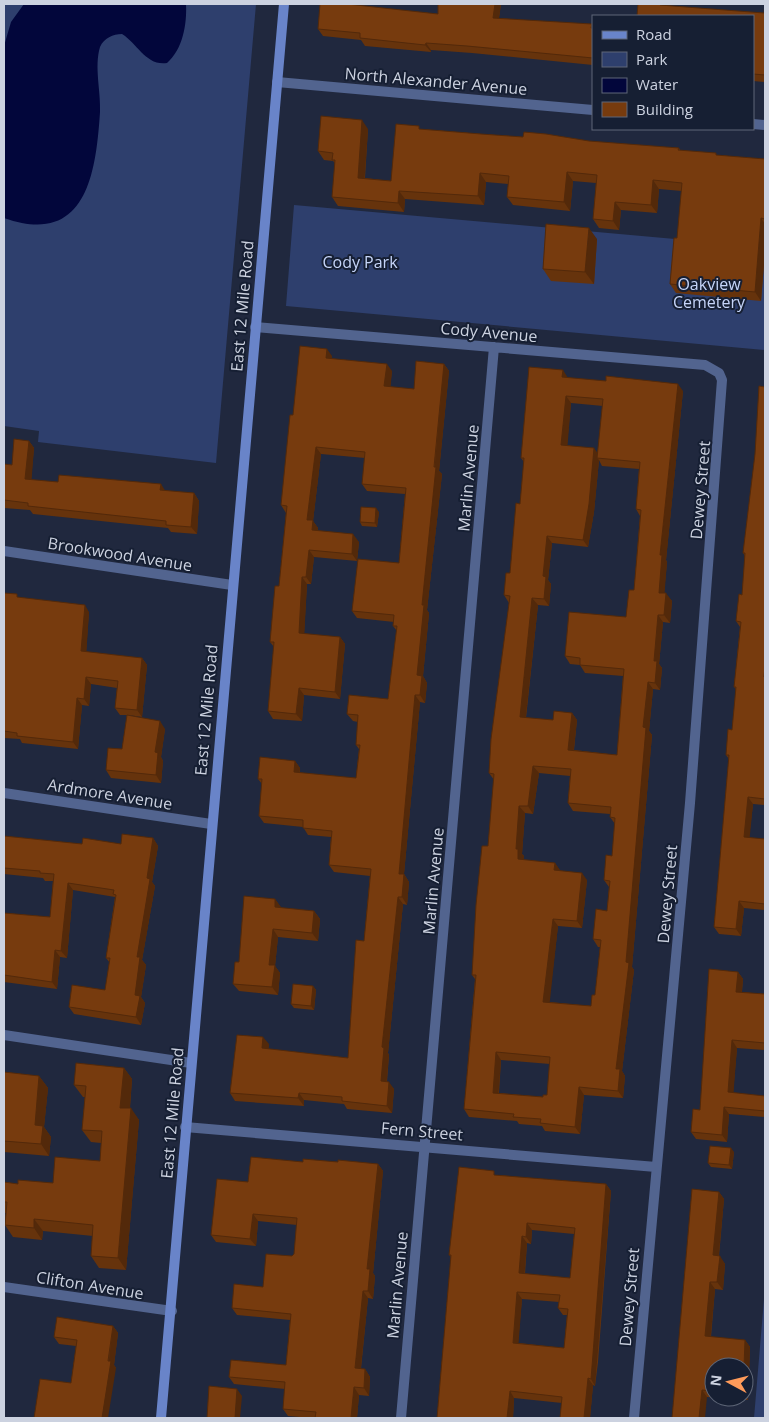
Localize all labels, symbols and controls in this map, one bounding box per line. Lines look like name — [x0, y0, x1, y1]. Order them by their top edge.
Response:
legend — [592, 15, 754, 130]
text: Road — [636, 24, 672, 44]
text: Park — [636, 49, 667, 69]
street label: North Alexander Avenue — [344, 62, 528, 100]
text: Water — [636, 74, 678, 94]
text: Building — [636, 99, 693, 119]
street label: East 12 Mile Road — [225, 240, 259, 372]
park label: Cody Park — [322, 251, 398, 273]
park label: Oakview Cemetery — [673, 273, 746, 313]
street label: Cody Avenue — [440, 317, 538, 347]
street label: Marlin Avenue — [452, 423, 484, 533]
street label: Dewey Street — [685, 440, 715, 540]
street label: Brookwood Avenue — [46, 532, 194, 576]
street label: East 12 Mile Road — [189, 644, 223, 776]
street label: Ardmore Avenue — [46, 773, 174, 815]
street label: Marlin Avenue — [417, 826, 449, 936]
street label: Dewey Street — [652, 844, 682, 944]
street label: East 12 Mile Road — [155, 1047, 189, 1179]
street label: Fern Street — [380, 1116, 464, 1146]
street label: Marlin Avenue — [381, 1230, 413, 1340]
street label: Dewey Street — [614, 1247, 644, 1347]
street label: Clifton Avenue — [35, 1266, 145, 1304]
north arrow — [704, 1357, 754, 1407]
text: N — [705, 1374, 726, 1387]

